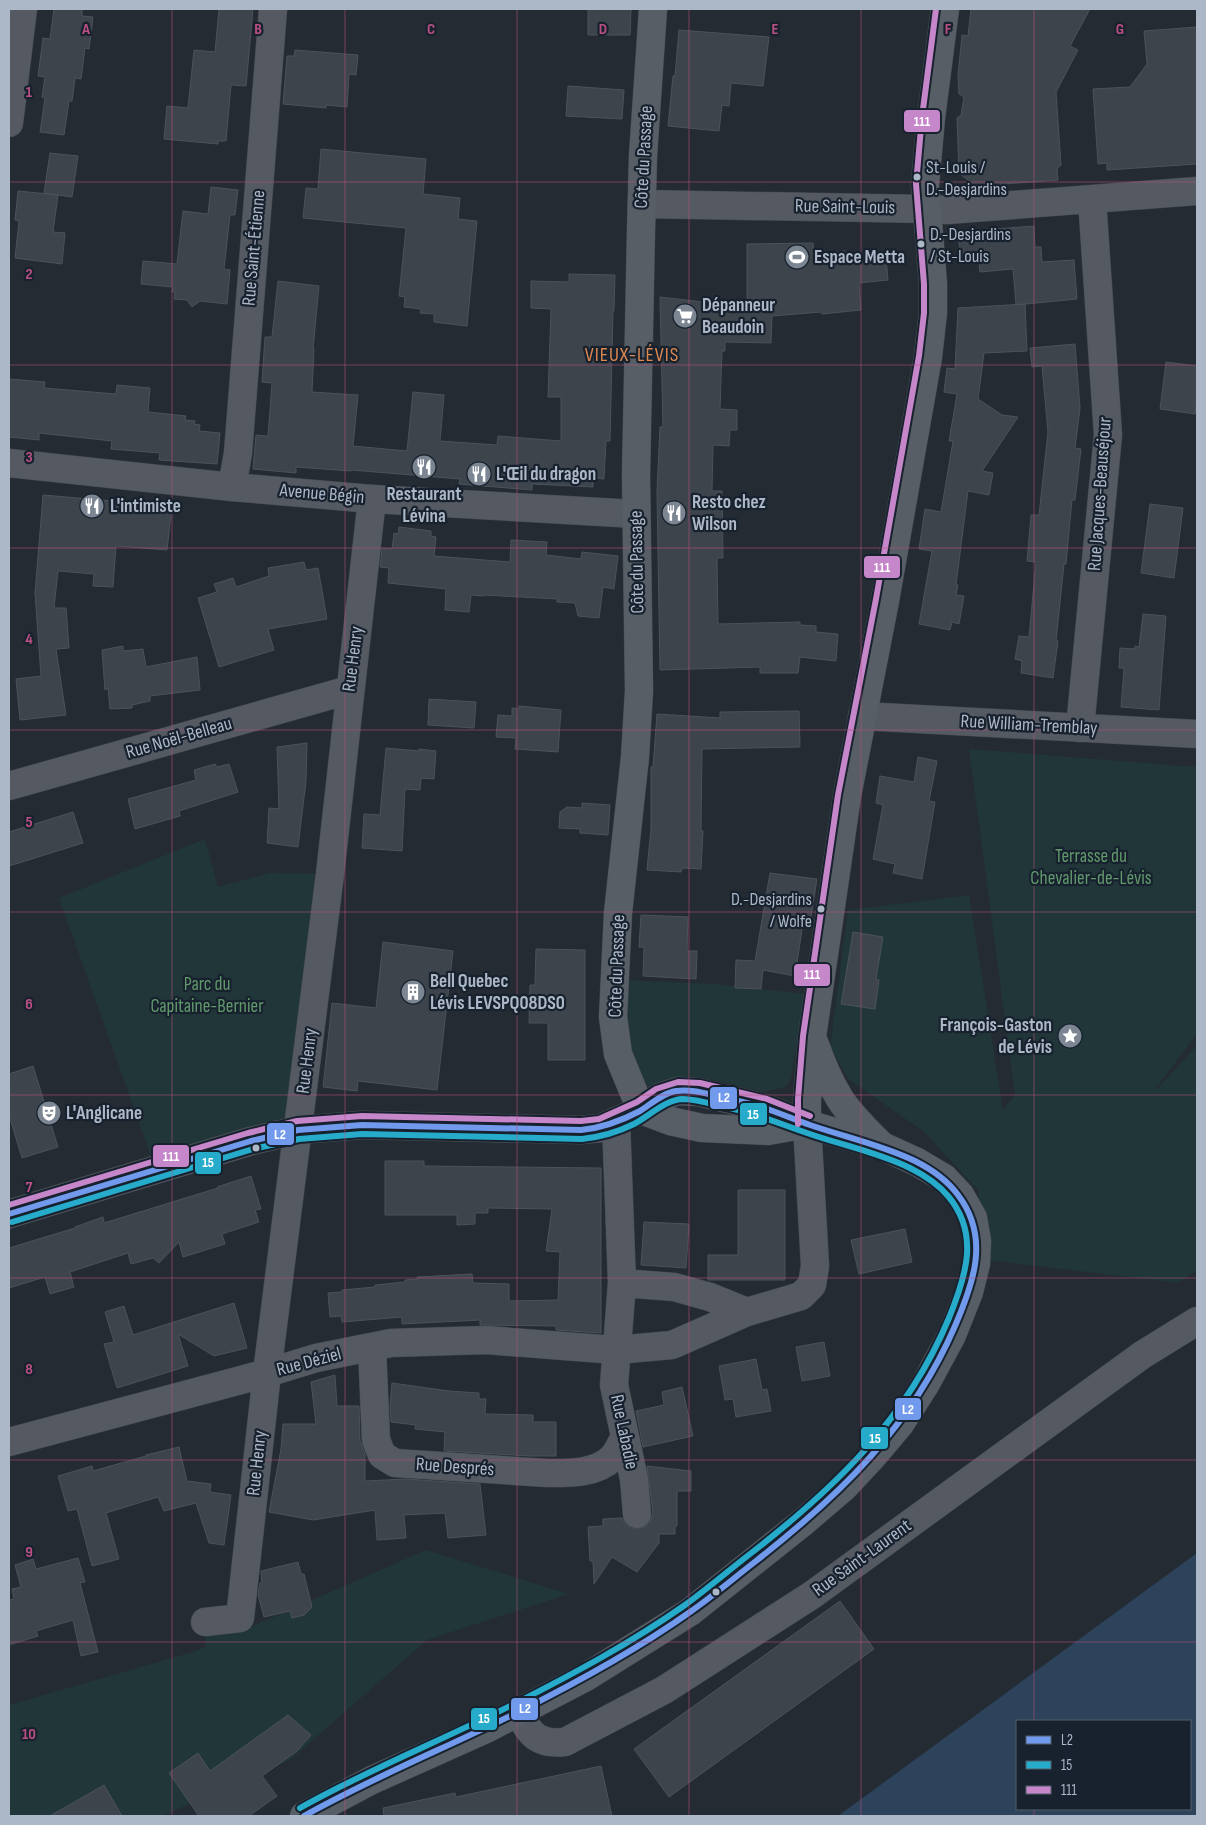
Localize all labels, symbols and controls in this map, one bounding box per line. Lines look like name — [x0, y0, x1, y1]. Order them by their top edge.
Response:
text: A — [81, 20, 90, 39]
text: B — [254, 20, 262, 39]
text: C — [427, 20, 435, 39]
text: D — [599, 20, 607, 39]
text: E — [772, 20, 779, 39]
text: F — [945, 20, 952, 39]
text: G — [1116, 20, 1124, 39]
text: 1 — [26, 83, 33, 102]
street label: Côte du Passage — [630, 105, 658, 209]
line badge: 111 — [903, 109, 941, 133]
text: 111 — [914, 113, 931, 130]
place label: St-Louis / D.-Desjardins — [926, 157, 1007, 200]
marker: St-Louis / D.-Desjardins — [912, 172, 922, 182]
street label: Rue Saint-Étienne — [237, 189, 271, 307]
street label: Rue Saint-Louis — [795, 195, 896, 219]
place label: D.-Desjardins / St-Louis — [930, 224, 1011, 267]
marker: D.-Desjardins / St-Louis — [916, 239, 926, 249]
sports icon: Espace Metta — [784, 244, 810, 270]
place label: Espace Metta — [814, 246, 905, 269]
text: 2 — [25, 265, 33, 284]
place label: Dépanneur Beaudoin — [702, 294, 775, 339]
supermarket icon: Dépanneur Beaudoin — [672, 303, 698, 329]
district label: VIEUX-LÉVIS — [585, 343, 679, 367]
street label: Rue Jacques-Beauséjour — [1083, 416, 1117, 572]
text: 3 — [25, 448, 33, 467]
restaurant icon: Restaurant Lévina — [411, 454, 437, 480]
restaurant icon: L'Œil du dragon — [466, 461, 492, 487]
place label: L'Œil du dragon — [496, 463, 596, 486]
street label: Avenue Bégin — [278, 479, 365, 509]
place label: Restaurant Lévina — [386, 483, 462, 528]
place label: Resto chez Wilson — [692, 491, 766, 536]
restaurant icon: L'intimiste — [79, 493, 105, 519]
place label: L'intimiste — [110, 495, 181, 518]
restaurant icon: Resto chez Wilson — [661, 500, 687, 526]
street label: Côte du Passage — [625, 510, 649, 614]
line badge: 111 — [863, 555, 901, 579]
text: 111 — [874, 559, 891, 576]
street label: Rue Henry — [338, 624, 369, 693]
text: 4 — [25, 630, 33, 649]
street label: Rue William-Tremblay — [960, 710, 1099, 740]
street label: Rue Noël-Belleau — [123, 712, 235, 764]
text: 5 — [25, 813, 33, 832]
park label: Terrasse du Chevalier-de-Lévis — [1030, 845, 1152, 890]
place label: D.-Desjardins / Wolfe — [731, 889, 812, 932]
marker: D.-Desjardins / Wolfe — [816, 904, 826, 914]
street label: Côte du Passage — [604, 914, 630, 1018]
line badge: 111 — [793, 963, 831, 987]
text: 111 — [804, 966, 821, 983]
place label: Bell Quebec Lévis LEVSPQ08DS0 — [430, 970, 565, 1015]
park label: Parc du Capitaine-Bernier — [150, 973, 264, 1018]
building icon: Bell Quebec Lévis LEVSPQ08DS0 — [400, 979, 426, 1005]
text: 6 — [25, 995, 33, 1014]
place label: François-Gaston de Lévis — [940, 1014, 1052, 1059]
place icon: François-Gaston de Lévis — [1057, 1023, 1083, 1049]
street label: Rue Henry — [292, 1026, 323, 1095]
line badge: L2 — [709, 1086, 738, 1110]
text: L2 — [718, 1089, 730, 1106]
theatre icon: L'Anglicane — [36, 1100, 62, 1126]
place label: L'Anglicane — [66, 1102, 142, 1125]
line badge: 15 — [739, 1102, 768, 1126]
text: 15 — [747, 1106, 759, 1123]
line badge: L2 — [266, 1122, 295, 1146]
text: L2 — [274, 1126, 286, 1143]
unlabelled marker — [251, 1143, 261, 1153]
line badge: 111 — [152, 1144, 190, 1168]
text: 111 — [163, 1148, 180, 1165]
line badge: 15 — [194, 1151, 222, 1175]
text: 15 — [202, 1154, 214, 1171]
text: 7 — [26, 1178, 33, 1197]
street label: Rue Déziel — [274, 1342, 344, 1382]
text: 8 — [25, 1360, 33, 1379]
street label: Rue Labadie — [605, 1392, 643, 1472]
line badge: L2 — [894, 1397, 922, 1421]
text: L2 — [902, 1401, 914, 1418]
line badge: 15 — [860, 1426, 889, 1450]
street label: Rue Henry — [242, 1428, 272, 1497]
text: 15 — [869, 1430, 881, 1447]
street label: Rue Després — [415, 1453, 495, 1481]
street label: Rue Saint-Laurent — [808, 1514, 916, 1602]
text: 9 — [25, 1543, 33, 1562]
unlabelled marker — [711, 1587, 721, 1597]
line badge: L2 — [510, 1697, 539, 1721]
text: L2 — [519, 1700, 531, 1717]
line badge: 15 — [470, 1707, 498, 1731]
text: 15 — [478, 1710, 490, 1727]
legend — [1016, 1720, 1191, 1810]
text: 10 — [22, 1725, 36, 1744]
text: L2 — [1061, 1731, 1073, 1750]
text: 15 — [1061, 1756, 1072, 1775]
text: 111 — [1061, 1781, 1078, 1800]

